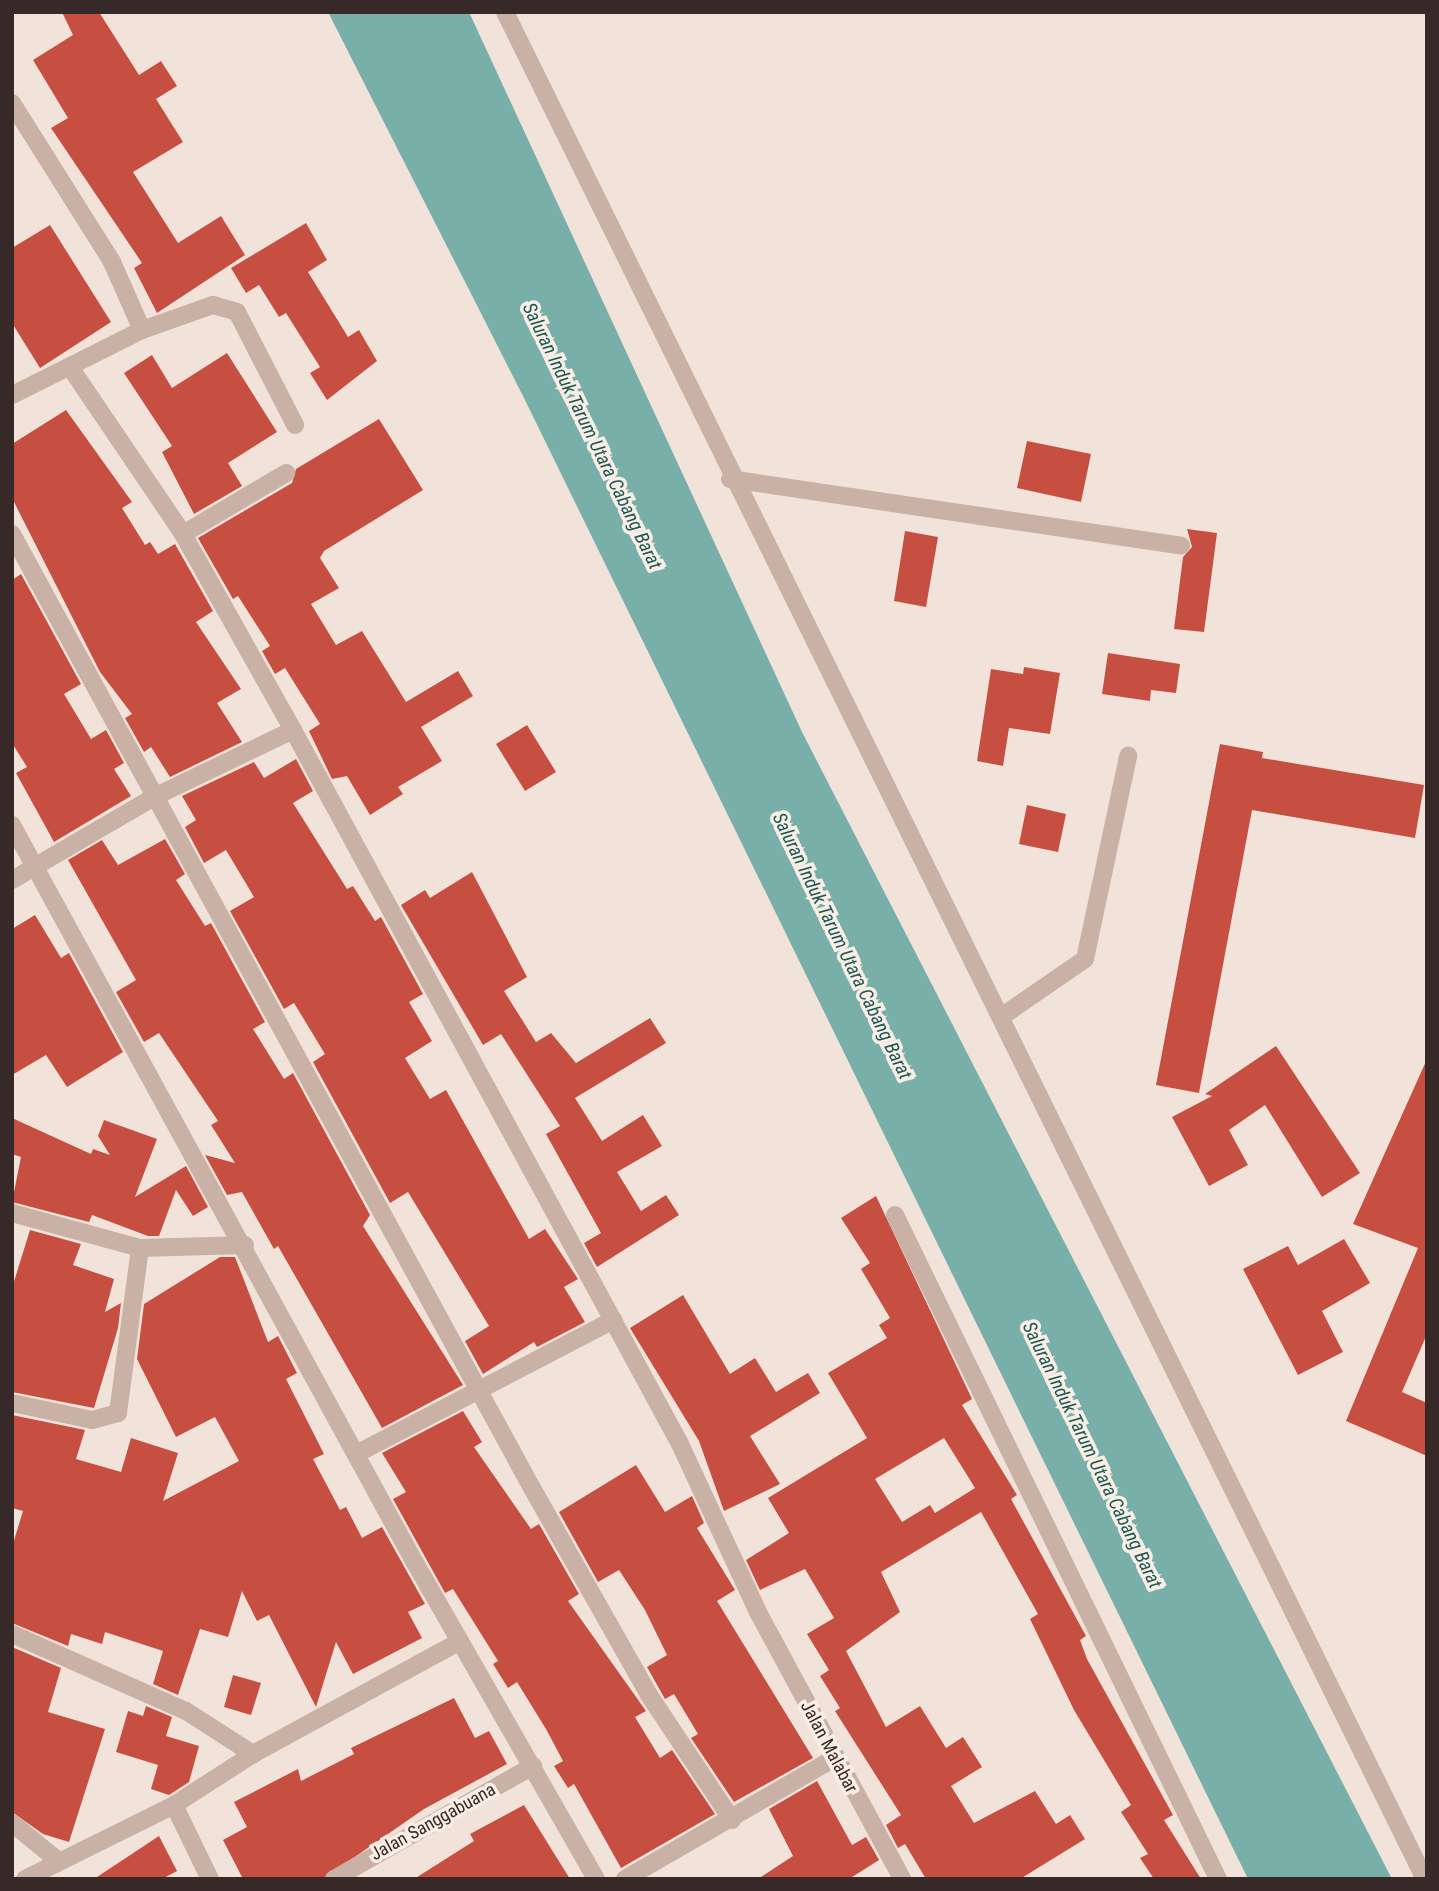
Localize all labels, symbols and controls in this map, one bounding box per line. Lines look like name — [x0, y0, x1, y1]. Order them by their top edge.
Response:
water label: Saluran Induk Tarum Utara Cabang Barat — [517, 299, 667, 573]
water label: Saluran Induk Tarum Utara Cabang Barat — [767, 809, 917, 1083]
water label: Saluran Induk Tarum Utara Cabang Barat — [1017, 1318, 1167, 1592]
street label: Jalan Malabar — [796, 1697, 862, 1797]
street label: Jalan Sanggabuana — [367, 1779, 499, 1865]

